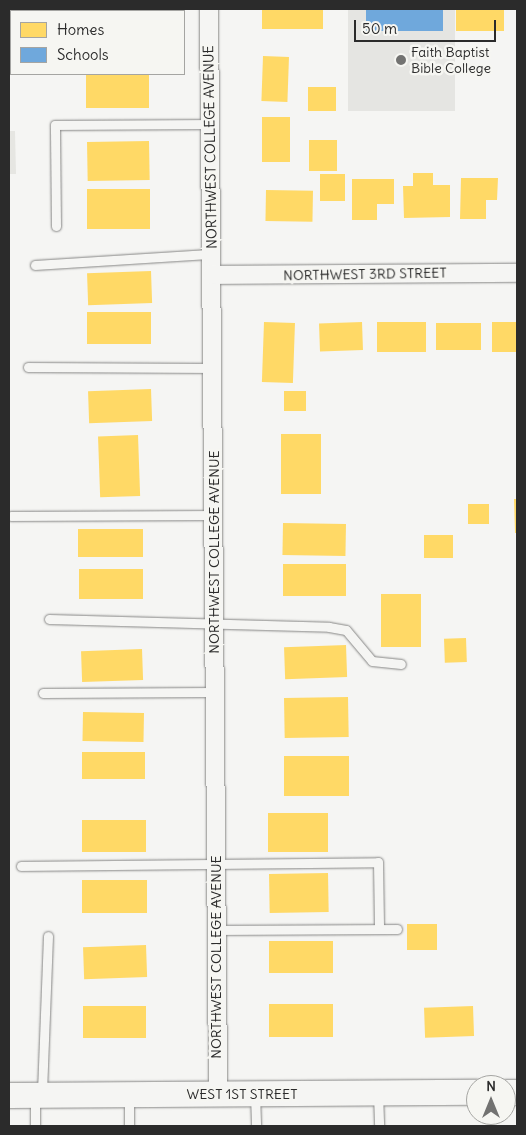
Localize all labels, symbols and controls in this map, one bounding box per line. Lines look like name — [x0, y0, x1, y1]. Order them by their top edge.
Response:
legend — [10, 10, 185, 75]
scale bar — [356, 10, 498, 42]
text: 50 m — [362, 19, 397, 38]
text: Homes — [57, 20, 104, 39]
place label: Faith Baptist Bible College — [411, 44, 491, 76]
text: Schools — [57, 45, 109, 64]
street label: NORTHWEST COLLEGE AVENUE — [200, 45, 220, 249]
marker: Faith Baptist Bible College — [395, 54, 407, 66]
street label: NORTHWEST 3RD STREET — [283, 264, 447, 284]
street label: NORTHWEST COLLEGE AVENUE — [206, 450, 222, 654]
street label: NORTHWEST COLLEGE AVENUE — [208, 855, 224, 1059]
north arrow — [466, 1075, 516, 1125]
text: N — [486, 1077, 496, 1095]
street label: WEST 1ST STREET — [186, 1086, 298, 1102]

